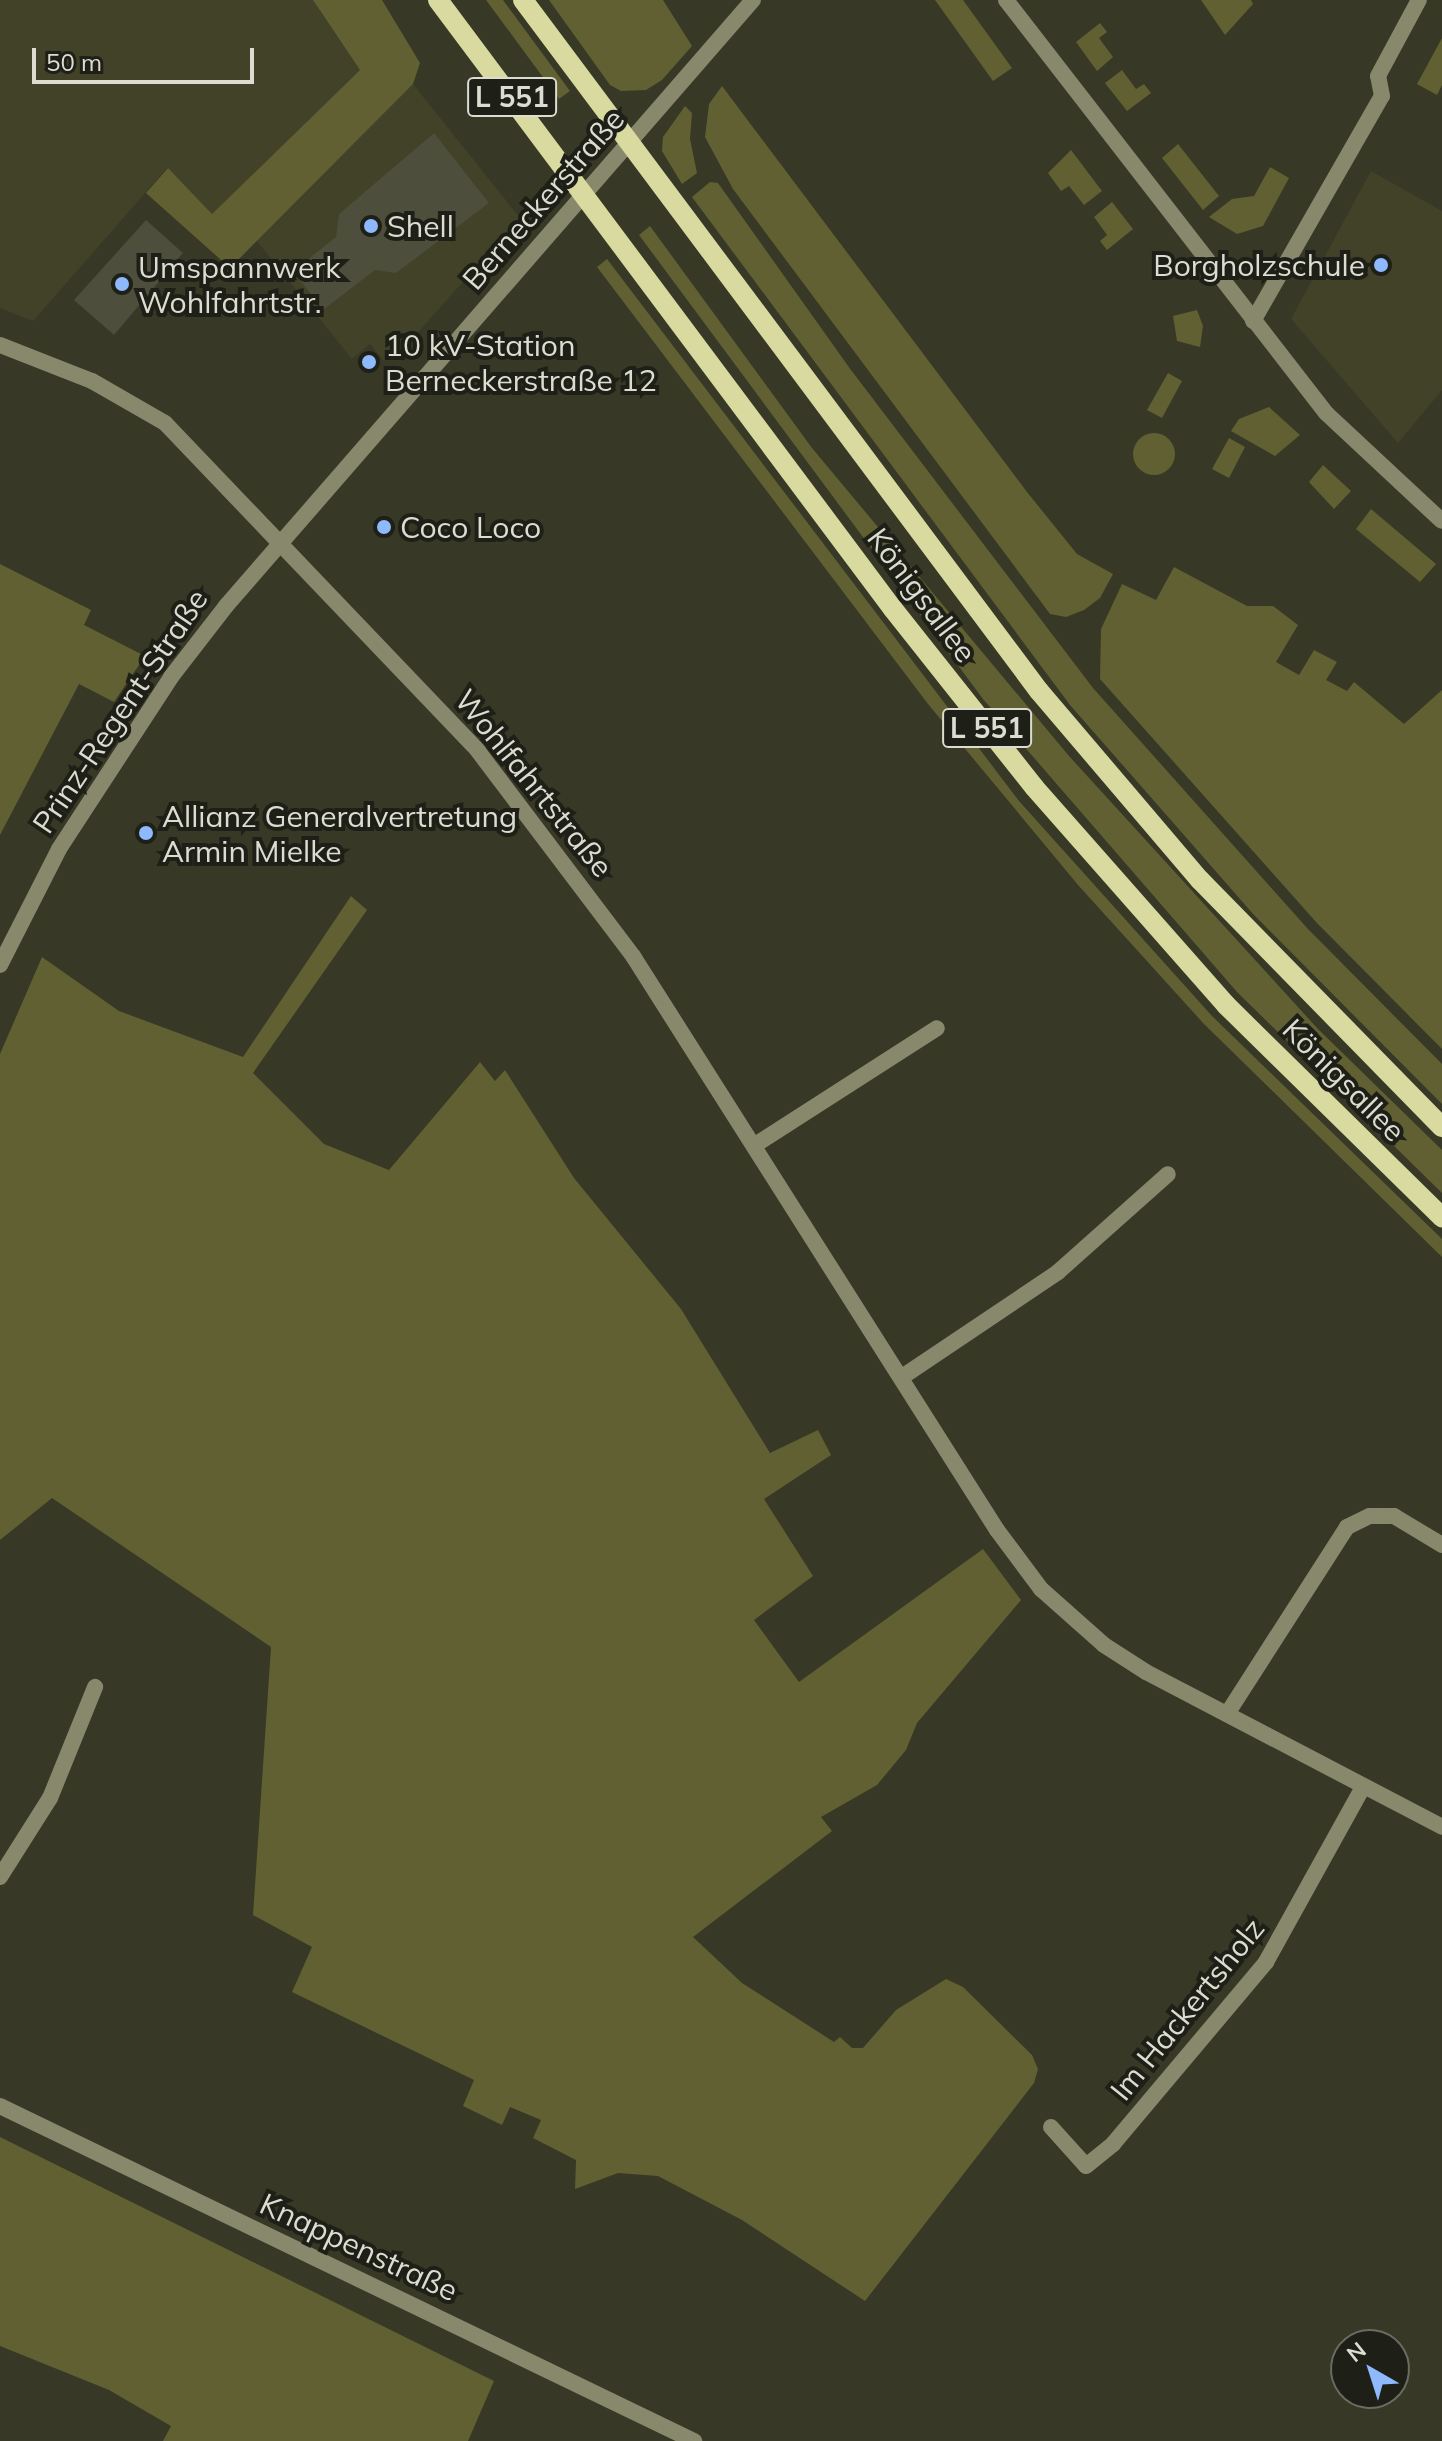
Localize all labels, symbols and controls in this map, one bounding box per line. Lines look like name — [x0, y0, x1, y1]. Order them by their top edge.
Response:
scale bar — [36, 32, 258, 82]
text: 50 m — [46, 47, 102, 77]
road number: L 551 — [466, 73, 558, 121]
street label: Berneckerstraße — [455, 101, 631, 297]
place label: Shell — [387, 208, 454, 244]
marker: Shell — [362, 217, 380, 235]
place label: Borgholzschule — [1153, 247, 1365, 283]
place label: Umspannwerk Wohlfahrtstr. — [138, 249, 341, 320]
marker: Borgholzschule — [1372, 256, 1390, 274]
marker: Umspannwerk Wohlfahrtstr. — [113, 275, 131, 293]
place label: 10 kV-Station Berneckerstraße 12 — [385, 327, 657, 398]
marker: 10 kV-Station Berneckerstraße 12 — [360, 353, 378, 371]
place label: Coco Loco — [400, 509, 541, 545]
marker: Coco Loco — [375, 518, 393, 536]
street label: Königsallee — [860, 521, 984, 669]
street label: Prinz-Regent-Straße — [25, 582, 215, 840]
street label: Wohlfahrtstraße — [447, 682, 621, 884]
road number: L 551 — [941, 704, 1033, 752]
place label: Allianz Generalvertretung Armin Mielke — [162, 798, 517, 868]
marker: Allianz Generalvertretung Armin Mielke — [137, 824, 155, 842]
street label: Königsallee — [1275, 1011, 1413, 1149]
street label: Im Hackertsholz — [1103, 1911, 1271, 2107]
street label: Knappenstraße — [255, 2186, 463, 2308]
north arrow — [1330, 2329, 1410, 2409]
text: N — [1341, 2336, 1371, 2368]

